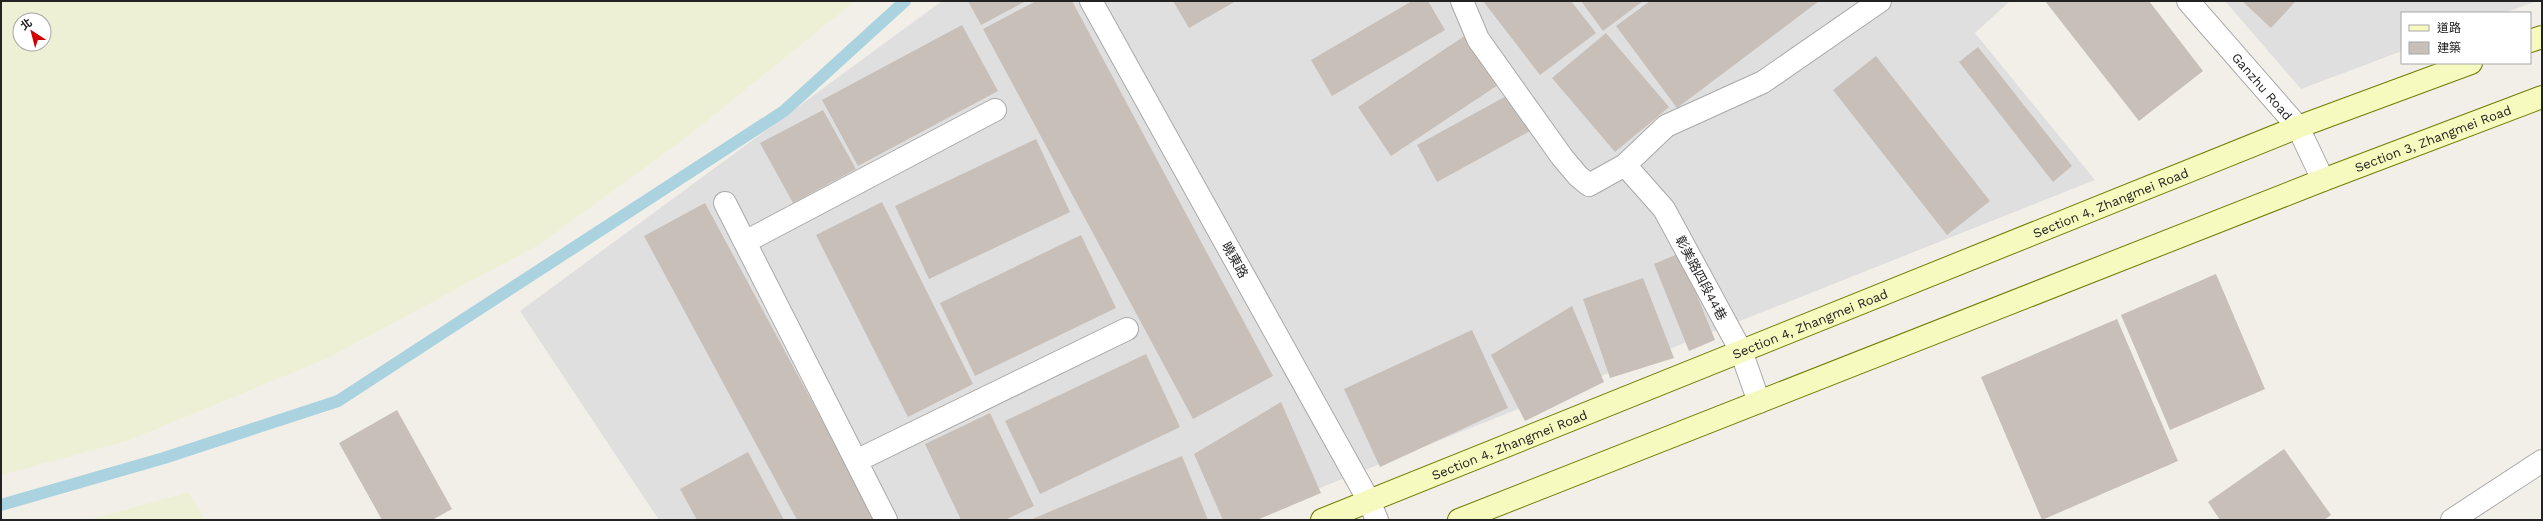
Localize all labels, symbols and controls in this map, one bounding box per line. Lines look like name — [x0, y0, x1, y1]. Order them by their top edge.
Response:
north arrow — [12, 12, 52, 52]
legend — [2401, 12, 2531, 64]
text: 北 — [18, 16, 35, 33]
text: 道路 — [2437, 21, 2461, 35]
text: 建築 — [2437, 41, 2461, 55]
street label: Ganzhu Road — [2229, 50, 2296, 123]
street label: Section 3, Zhangmei Road — [2353, 102, 2513, 175]
street label: Section 4, Zhangmei Road — [2031, 164, 2190, 241]
street label: 彰美路四段44巷 — [1672, 233, 1730, 323]
street label: 曉東路 — [1219, 239, 1251, 281]
street label: Section 4, Zhangmei Road — [1730, 286, 1890, 362]
street label: Section 4, Zhangmei Road — [1429, 407, 1589, 483]

